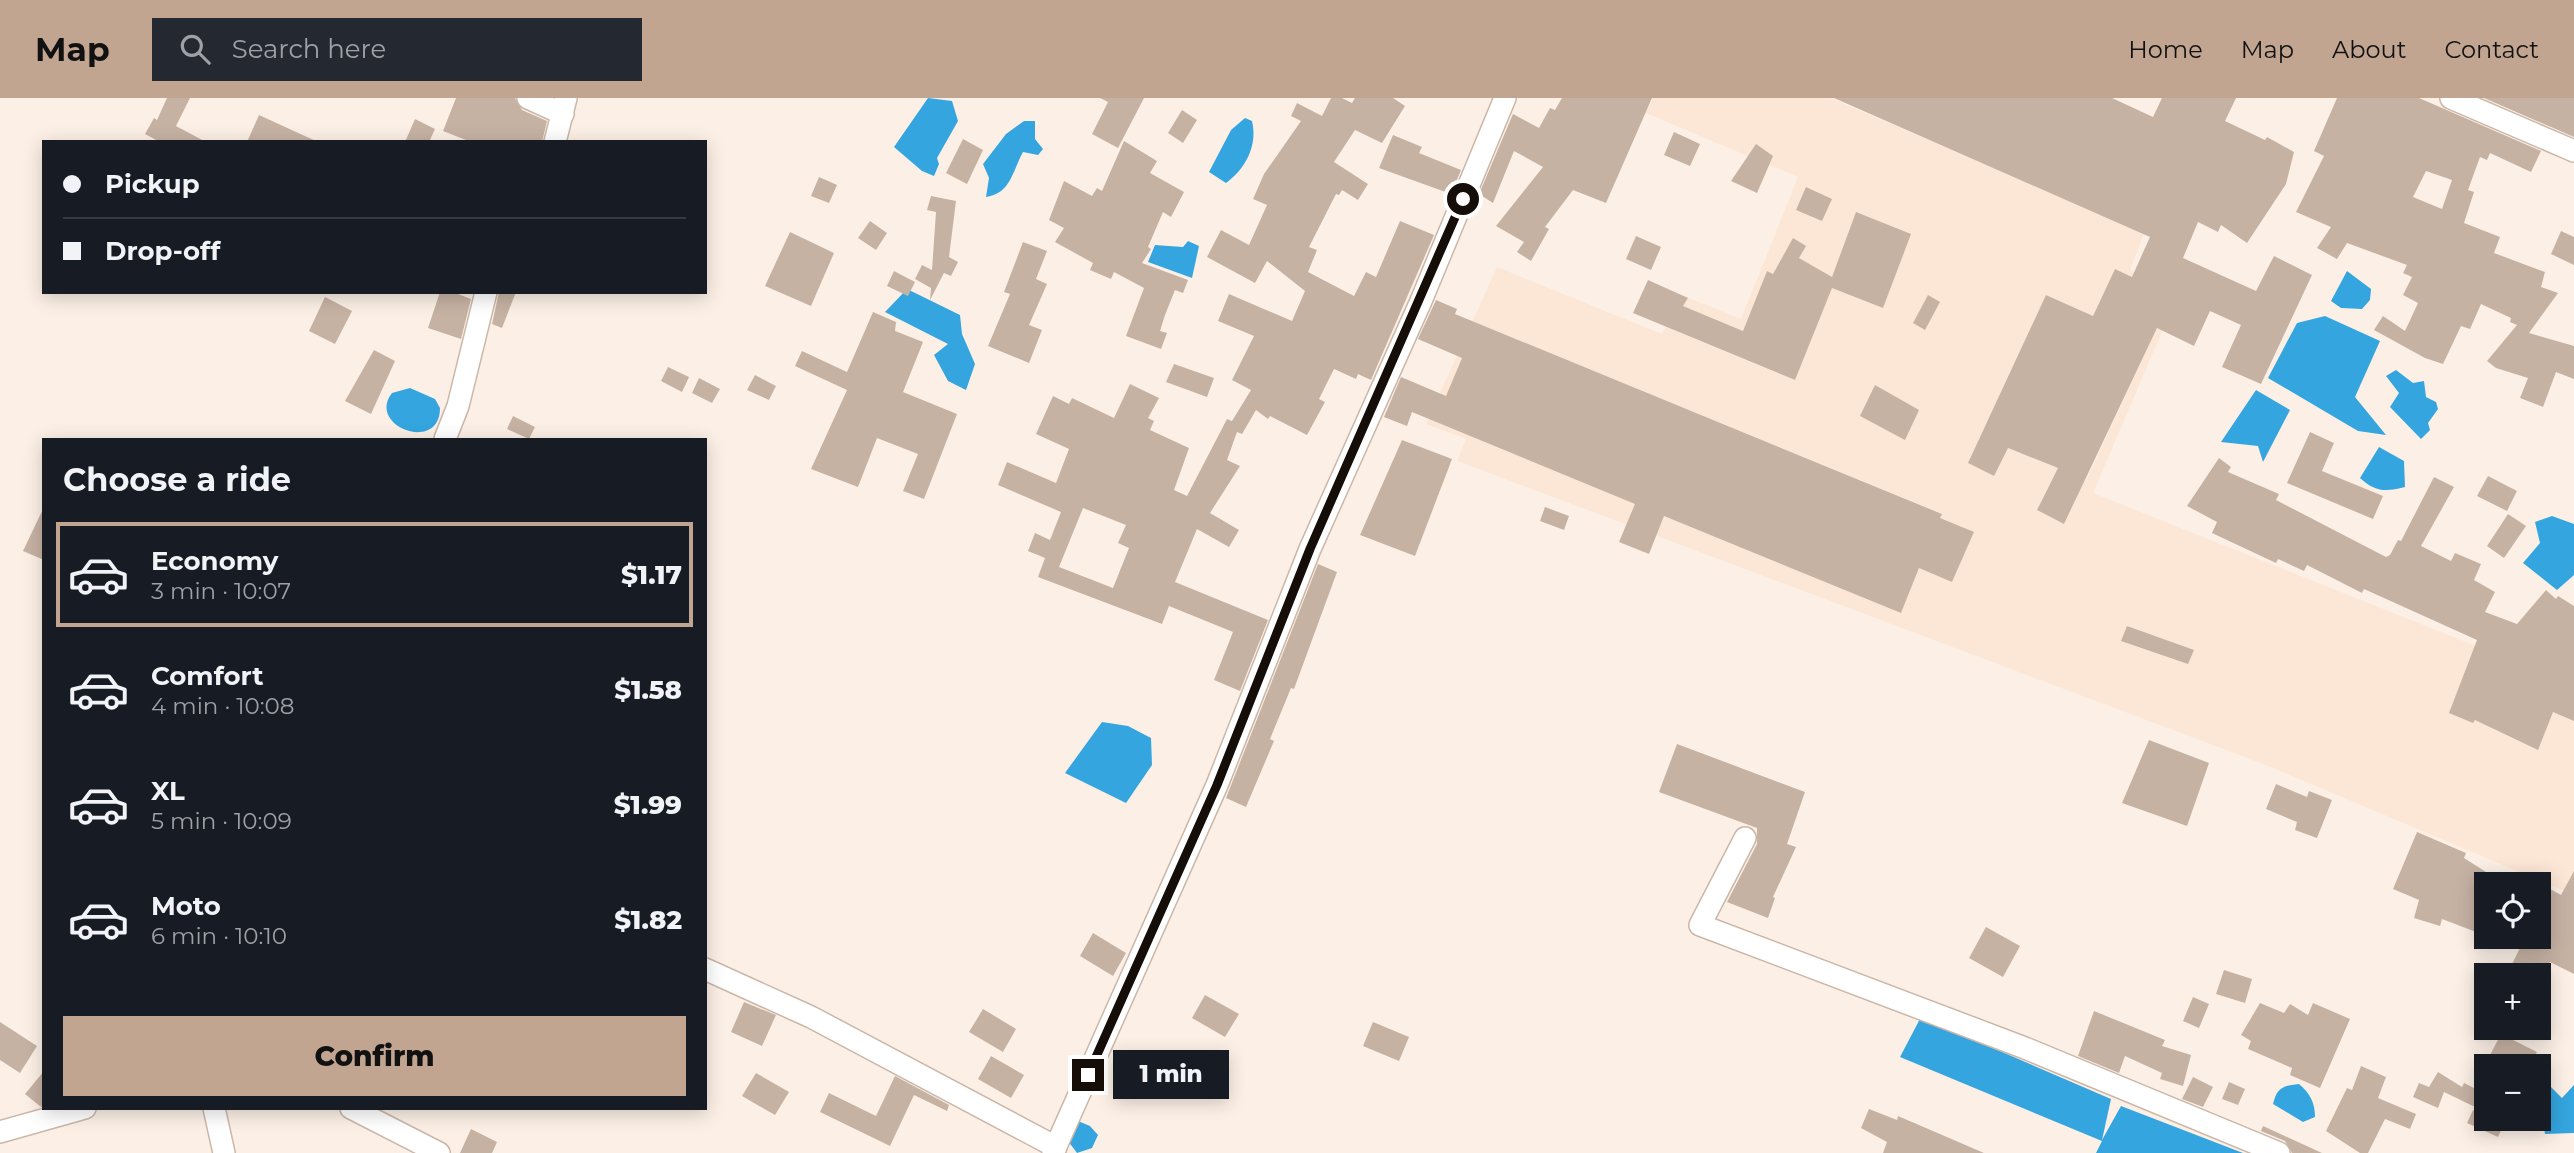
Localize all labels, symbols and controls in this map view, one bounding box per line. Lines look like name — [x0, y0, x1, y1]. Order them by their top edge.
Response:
search box — [152, 18, 642, 81]
text: Map — [35, 29, 110, 69]
icon: search — [176, 30, 214, 68]
text: Search here — [232, 33, 386, 65]
text: Home — [2128, 35, 2203, 64]
text: Map — [2241, 35, 2294, 64]
text: About — [2332, 35, 2406, 64]
text: Contact — [2444, 35, 2539, 64]
text: Pickup — [105, 168, 200, 200]
route start — [1447, 183, 1479, 215]
text: Drop-off — [105, 235, 220, 267]
text: Choose a ride — [63, 460, 291, 499]
icon: car — [67, 543, 130, 606]
text: Economy — [151, 545, 278, 577]
text: $1.17 — [621, 559, 682, 591]
text: 3 min · 10:07 — [151, 577, 291, 605]
icon: car — [67, 658, 130, 721]
text: Comfort — [151, 660, 263, 692]
text: $1.58 — [614, 674, 682, 706]
text: 4 min · 10:08 — [151, 692, 295, 720]
icon: car — [67, 773, 130, 836]
text: XL — [151, 775, 185, 807]
text: $1.99 — [614, 789, 682, 821]
text: 5 min · 10:09 — [151, 807, 292, 835]
map controls — [2474, 872, 2551, 1131]
button: locate — [2474, 872, 2551, 949]
icon: car — [67, 888, 130, 951]
text: Moto — [151, 890, 221, 922]
text: $1.82 — [614, 904, 682, 936]
text: 6 min · 10:10 — [151, 922, 287, 950]
button: + — [2474, 963, 2551, 1040]
button: Confirm — [63, 1016, 686, 1096]
callout: 1 min — [1112, 1051, 1228, 1100]
button: − — [2474, 1054, 2551, 1131]
route end — [1072, 1059, 1104, 1091]
text: 1 min — [1139, 1060, 1203, 1088]

